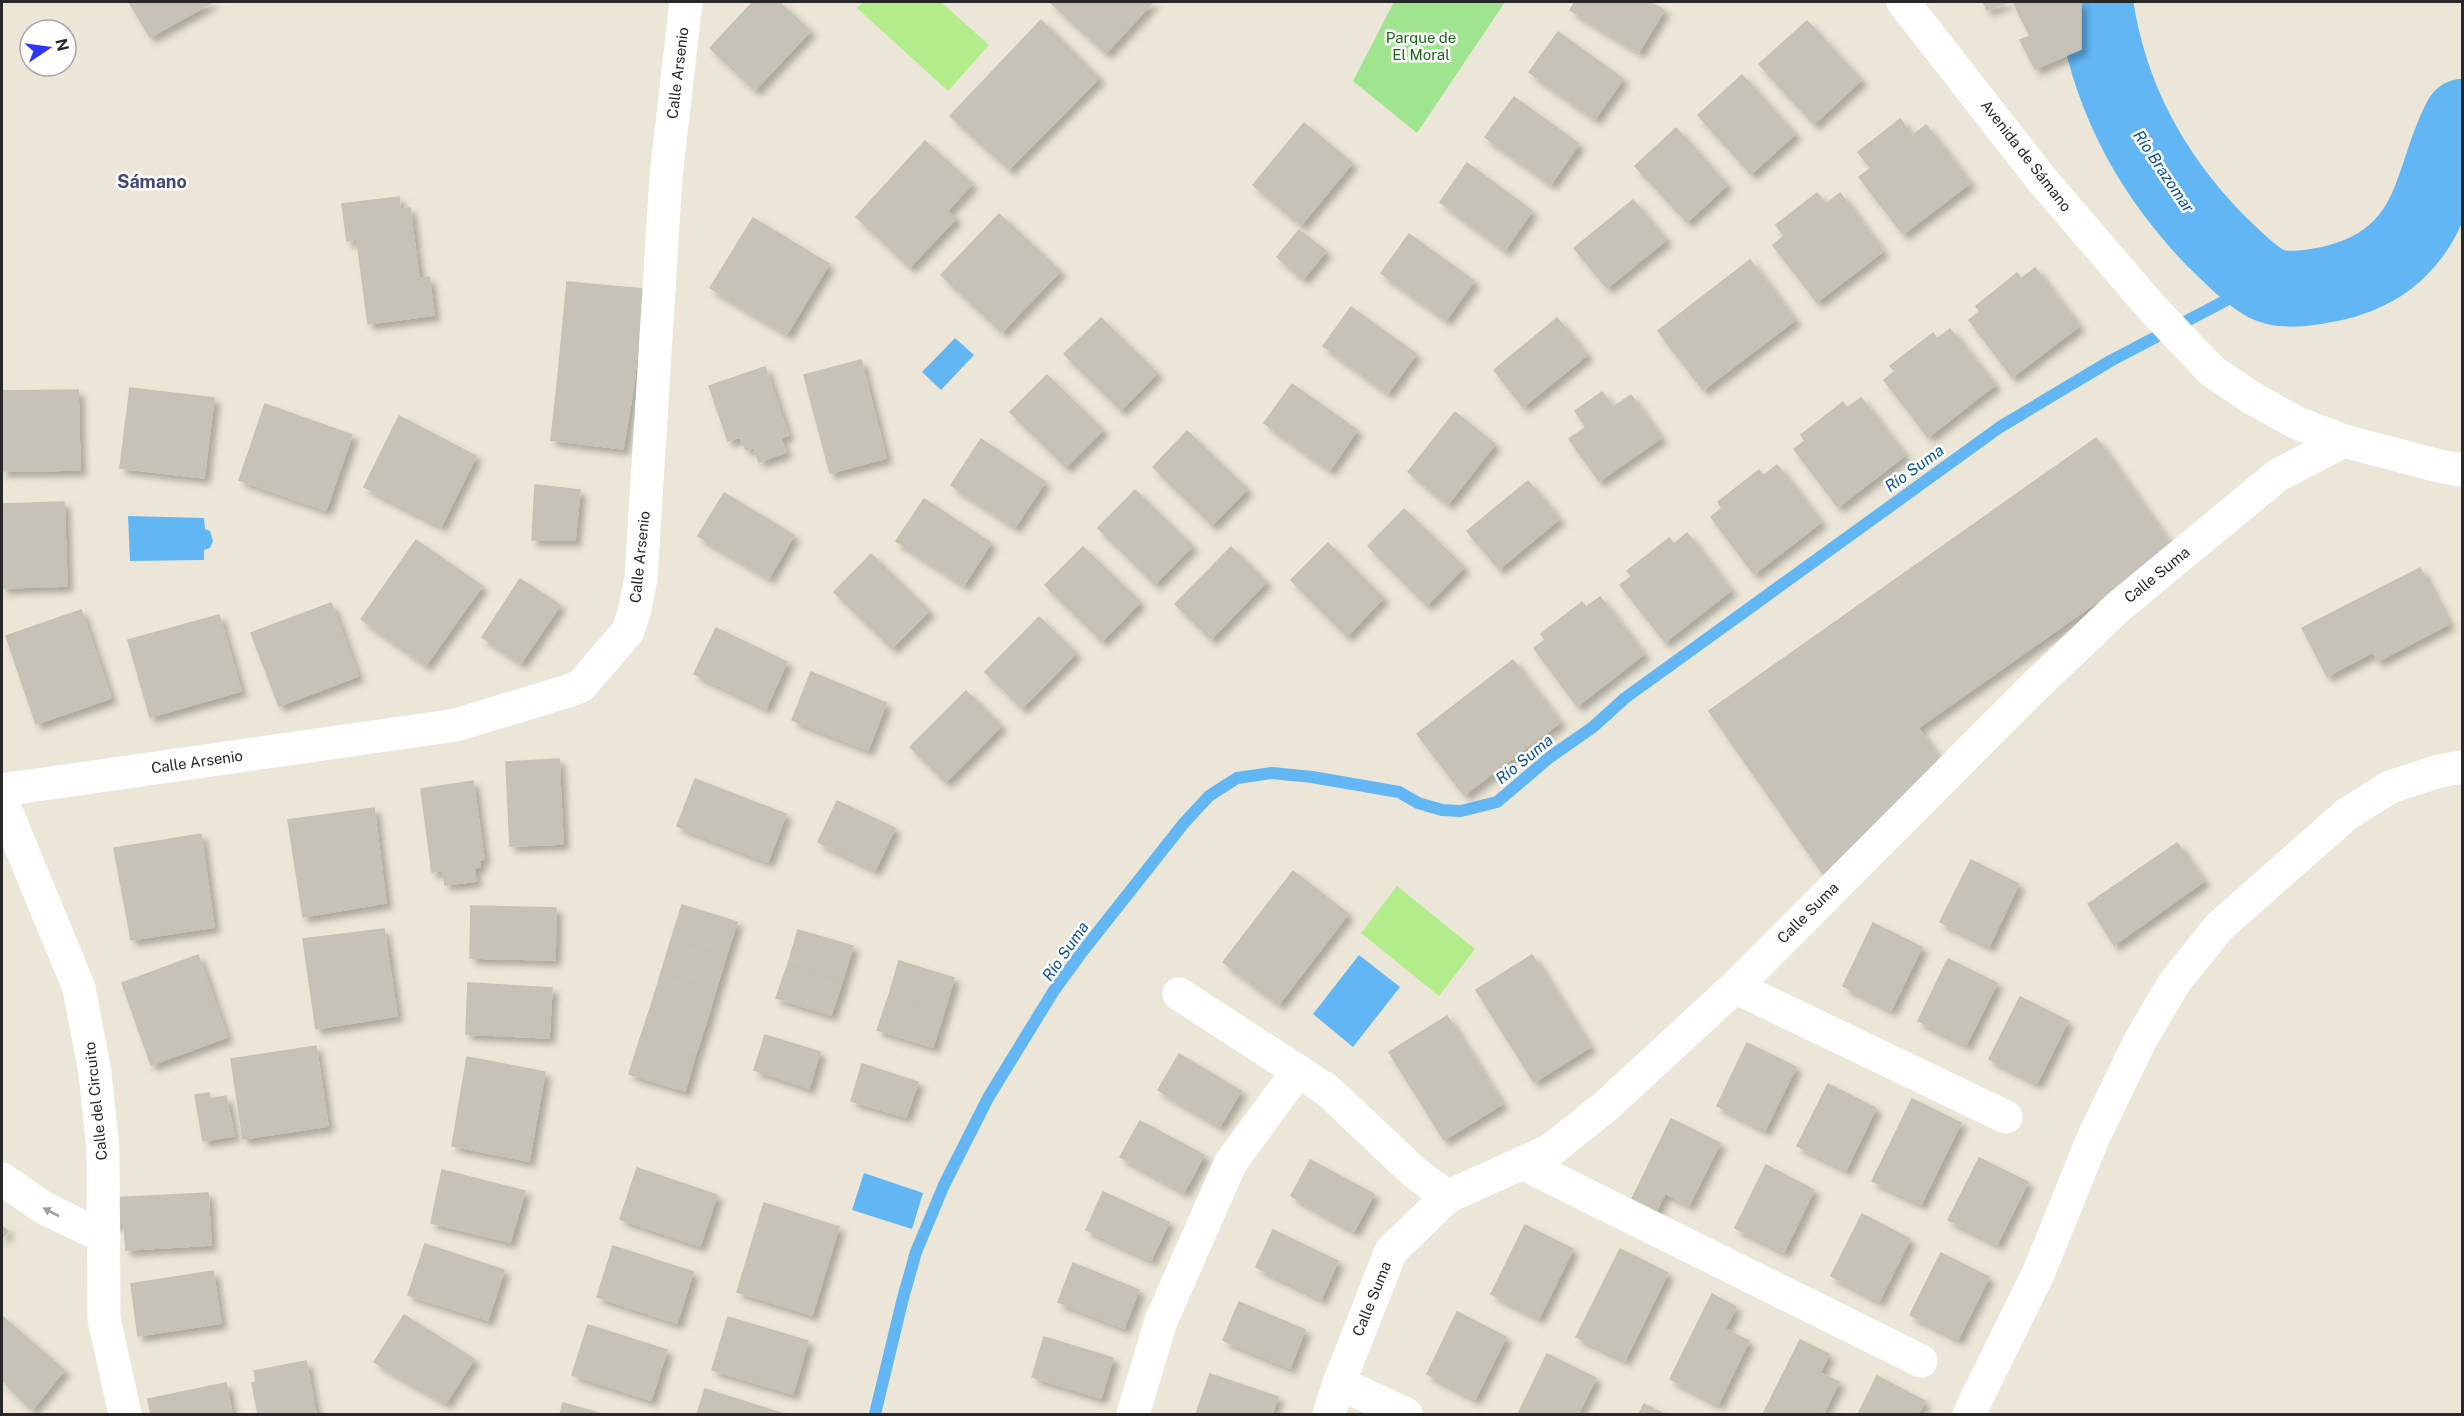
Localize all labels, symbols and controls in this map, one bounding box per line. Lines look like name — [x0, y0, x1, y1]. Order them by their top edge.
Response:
north arrow — [18, 18, 78, 78]
street label: Calle Arsenio — [663, 26, 692, 120]
park label: Parque de El Moral — [1386, 29, 1456, 63]
text: N — [51, 37, 73, 53]
street label: Avenida de Sámano — [1978, 97, 2075, 215]
water label: Río Brazomar — [2129, 127, 2199, 217]
district label: Sámano — [117, 171, 187, 192]
water label: Río Suma — [1881, 441, 1947, 496]
street label: Calle Arsenio — [626, 510, 653, 604]
street label: Calle Suma — [2121, 543, 2193, 606]
water label: Río Suma — [1492, 731, 1557, 788]
street label: Calle Arsenio — [150, 747, 244, 776]
street label: Calle Suma — [1774, 879, 1842, 947]
water label: Río Suma — [1038, 918, 1093, 985]
street label: Calle del Circuito — [81, 1041, 110, 1161]
one-way arrow — [42, 1207, 60, 1217]
street label: Calle Suma — [1349, 1259, 1394, 1339]

